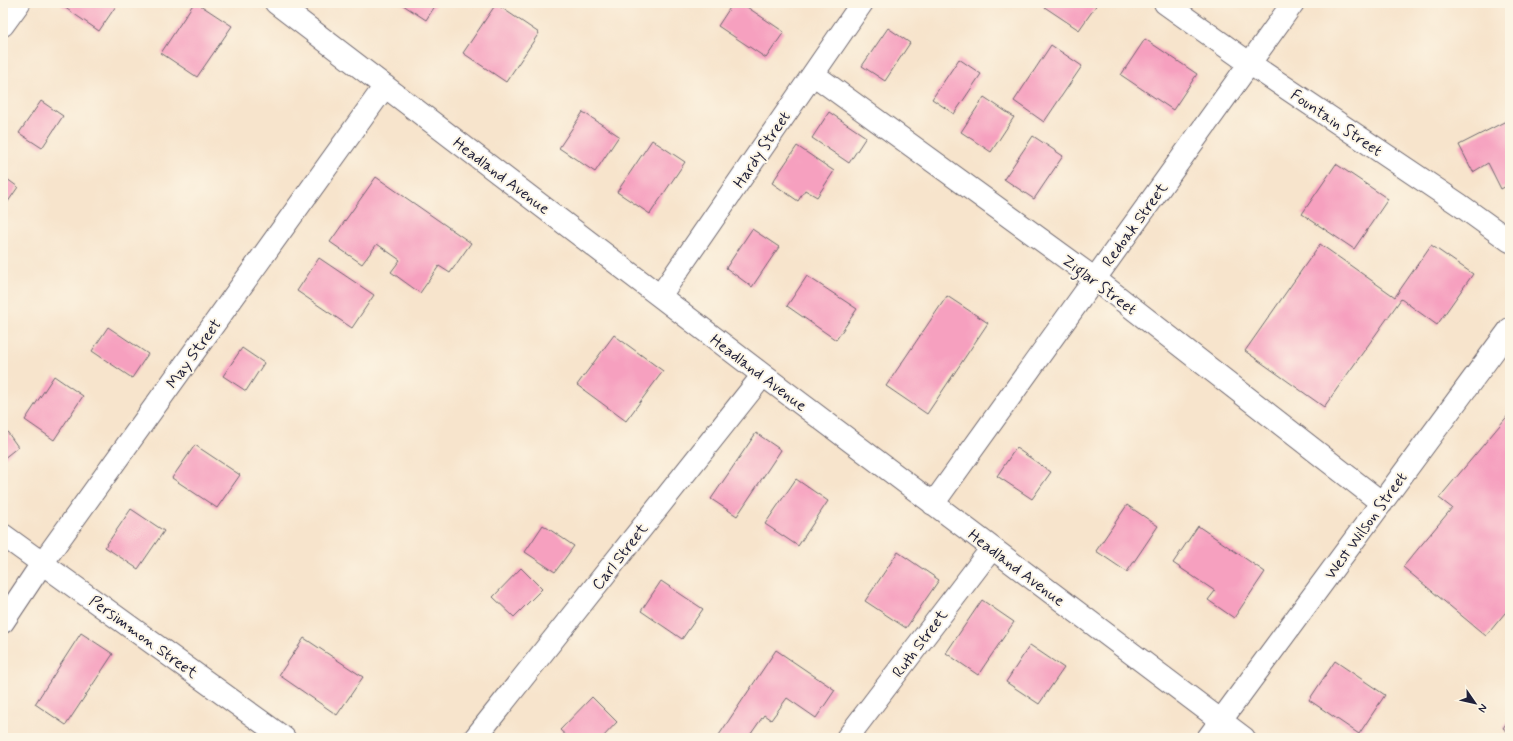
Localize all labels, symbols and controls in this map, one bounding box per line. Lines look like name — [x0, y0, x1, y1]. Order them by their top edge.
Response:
street label: Fountain Street — [1286, 85, 1386, 162]
street label: Hardy Street — [729, 107, 796, 192]
street label: Headland Avenue — [448, 133, 554, 220]
street label: Redoak Street — [1097, 178, 1173, 271]
street label: Ziglar Street — [1057, 250, 1141, 321]
street label: May Street — [162, 314, 227, 393]
street label: Headland Avenue — [705, 330, 811, 417]
street label: West Wilson Street — [1320, 468, 1412, 584]
street label: Carl Street — [587, 519, 653, 595]
street label: Headland Avenue — [963, 525, 1069, 612]
street label: Persimmon Street — [85, 591, 202, 684]
street label: Ruth Street — [888, 605, 953, 682]
north arrow — [1455, 683, 1495, 723]
text: N — [1475, 701, 1490, 715]

